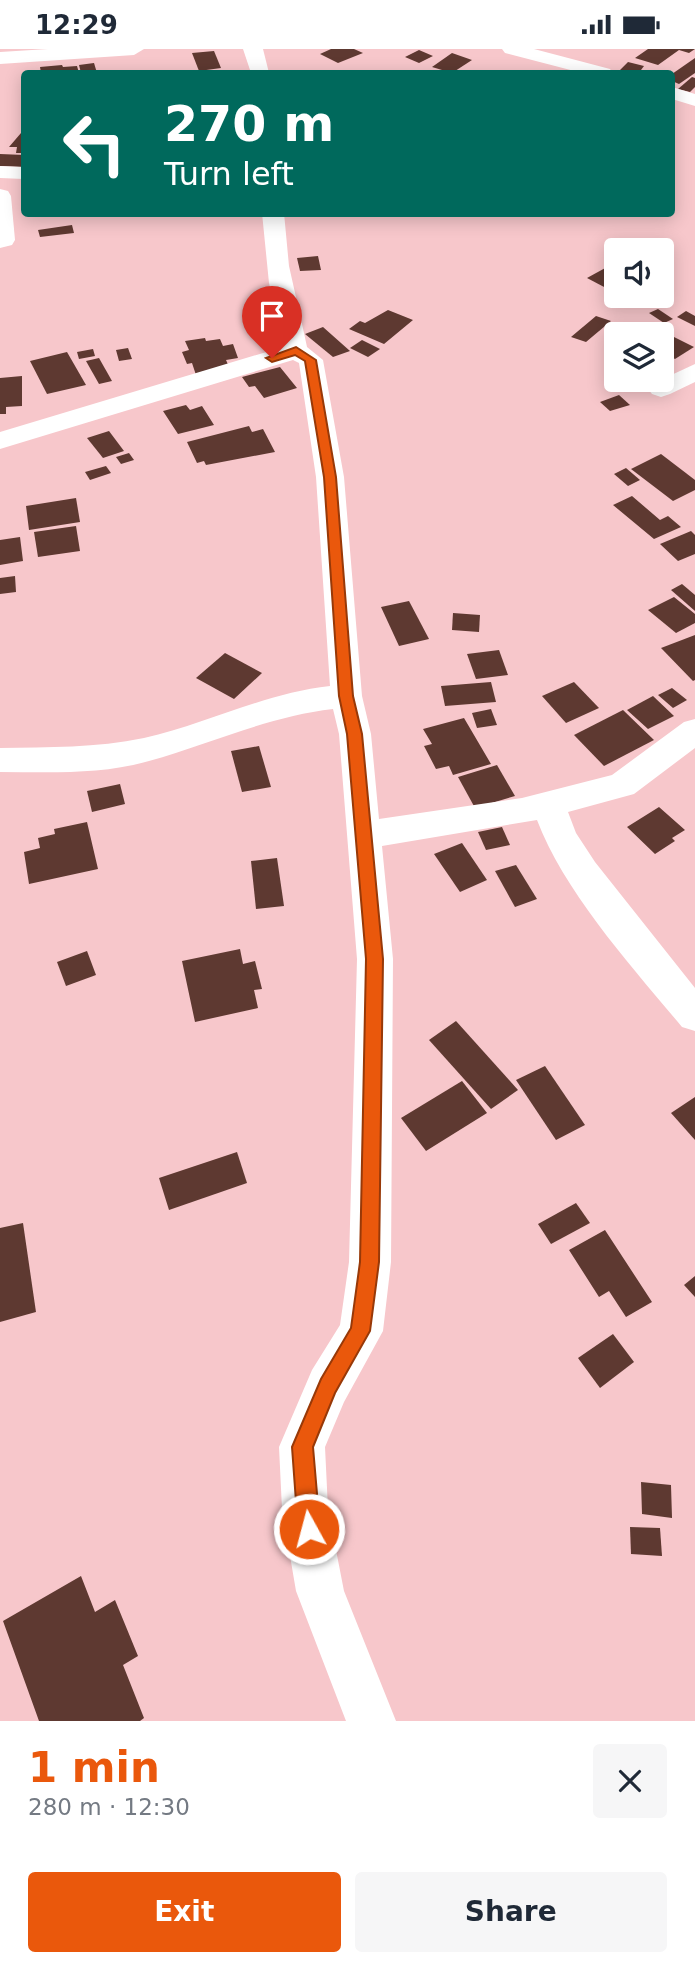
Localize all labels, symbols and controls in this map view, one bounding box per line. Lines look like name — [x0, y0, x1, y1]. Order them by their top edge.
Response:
text: 12:29 — [35, 10, 118, 40]
text: 270 m — [164, 96, 334, 153]
icon: left — [49, 98, 140, 189]
text: Turn left — [164, 155, 294, 193]
map controls — [604, 238, 674, 392]
button: sound — [604, 238, 674, 308]
pin — [242, 286, 302, 358]
icon: arrive — [253, 297, 291, 335]
button: layers — [604, 322, 674, 392]
position arrow — [272, 1492, 346, 1566]
text: 1 min — [28, 1743, 160, 1792]
button: close — [593, 1744, 667, 1818]
text: 280 m · 12:30 — [28, 1794, 190, 1820]
button: Exit — [28, 1872, 341, 1952]
button: Share — [355, 1872, 667, 1952]

